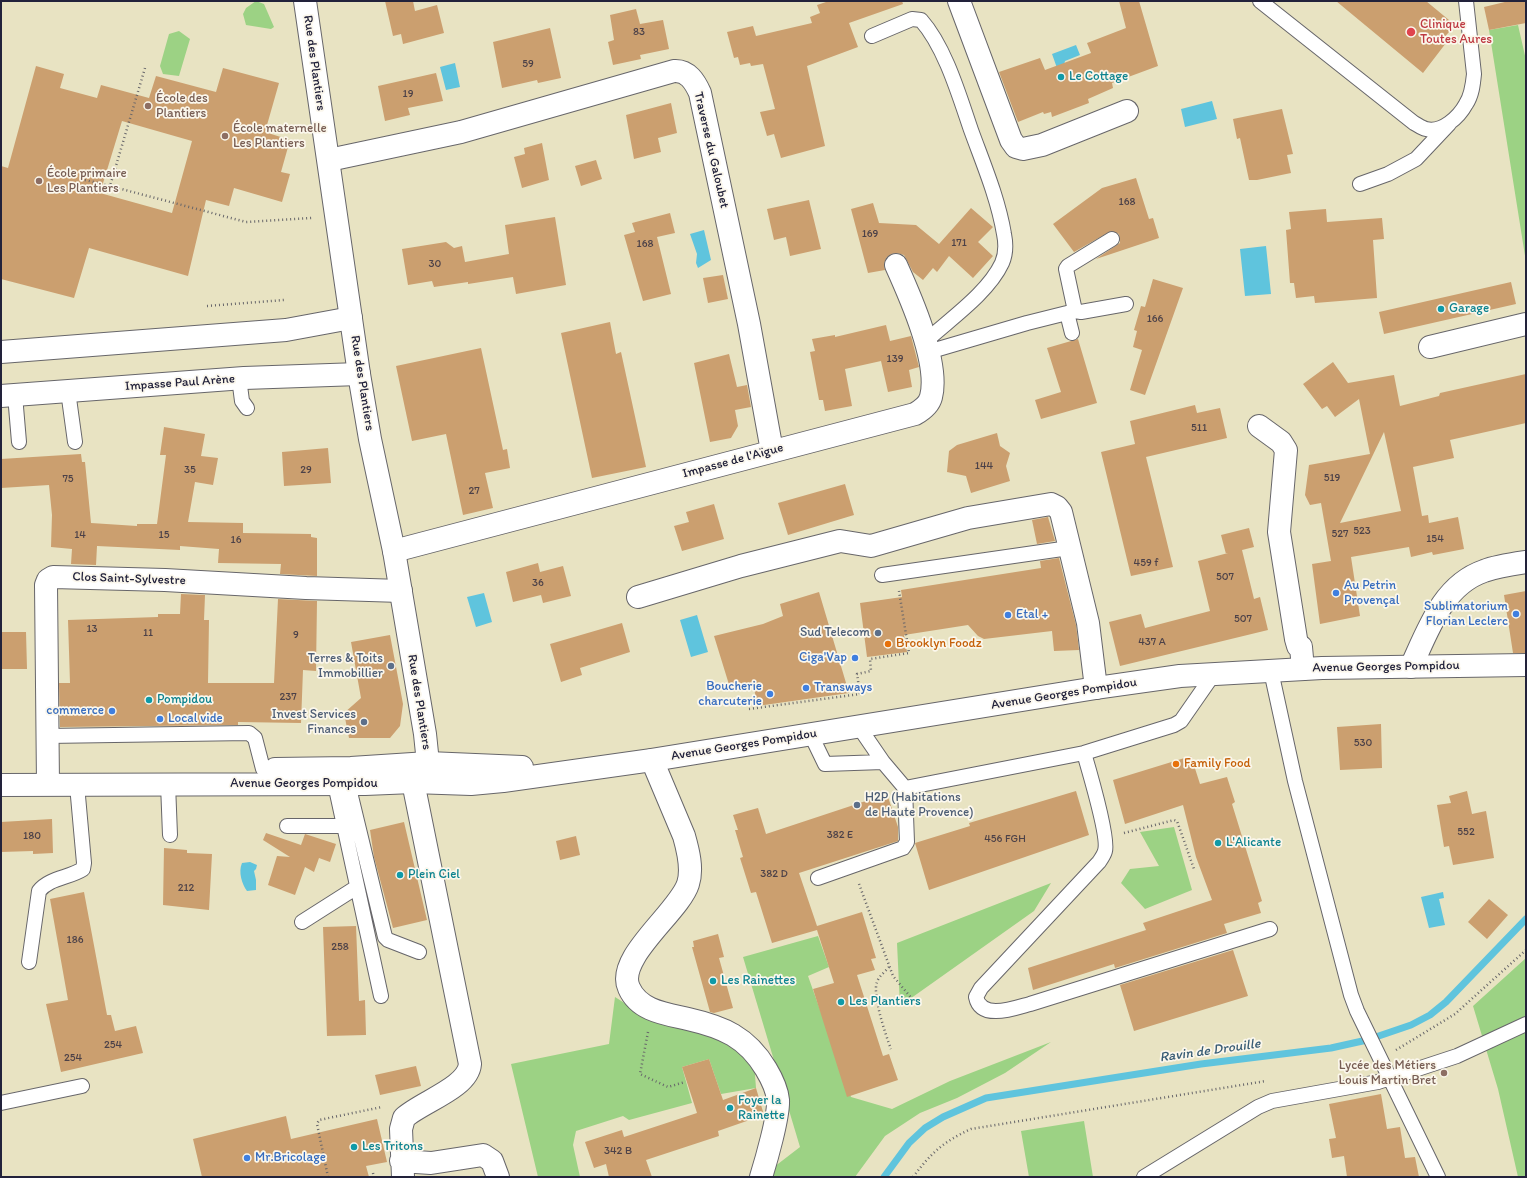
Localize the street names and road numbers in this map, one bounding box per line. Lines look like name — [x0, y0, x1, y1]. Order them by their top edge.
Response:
street label: Rue des Plantiers — [300, 14, 328, 112]
street label: Traverse du Galoubet — [690, 90, 732, 210]
street label: Rue des Plantiers — [347, 334, 377, 432]
street label: Impasse Paul Arène — [125, 371, 235, 395]
street label: Impasse de l'Aïgue — [681, 440, 785, 482]
street label: Clos Saint-Sylvestre — [72, 569, 186, 589]
street label: Rue des Plantiers — [404, 653, 434, 751]
street label: Avenue Georges Pompidou — [1312, 658, 1460, 676]
street label: Avenue Georges Pompidou — [990, 675, 1138, 713]
street label: Avenue Georges Pompidou — [670, 726, 818, 764]
street label: Avenue Georges Pompidou — [230, 776, 378, 792]

